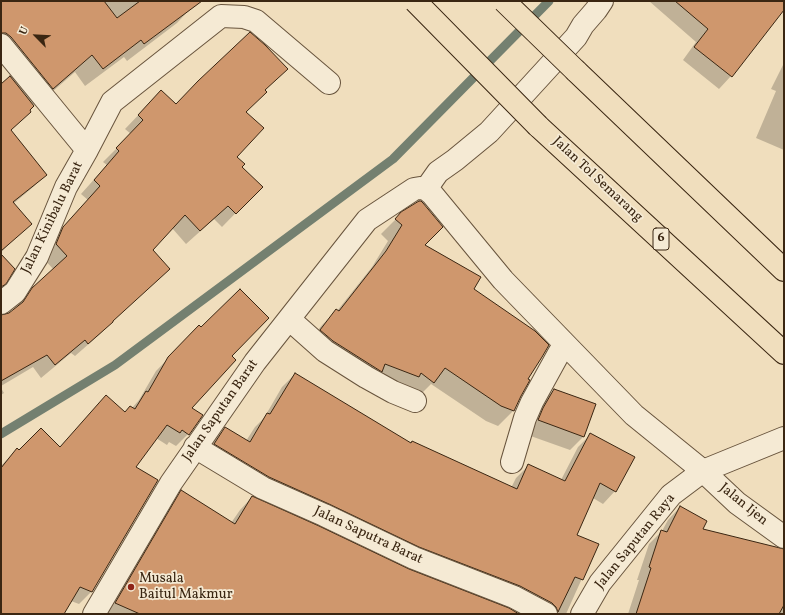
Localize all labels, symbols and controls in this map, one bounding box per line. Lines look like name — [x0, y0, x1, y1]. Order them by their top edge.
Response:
north arrow — [16, 16, 56, 56]
text: U — [16, 24, 33, 37]
street label: Jalan Tol Semarang — [548, 134, 646, 226]
street label: Jalan Kinibalu Barat — [19, 159, 87, 277]
road number: 6 — [653, 228, 669, 250]
street label: Jalan Saputan Barat — [179, 357, 263, 465]
street label: Jalan Ijen — [715, 480, 771, 530]
street label: Jalan Saputan Raya — [592, 491, 680, 593]
street label: Jalan Saputra Barat — [311, 503, 425, 569]
place label: Musala Baitul Makmur — [139, 571, 232, 604]
marker: Musala Baitul Makmur — [126, 582, 136, 592]

